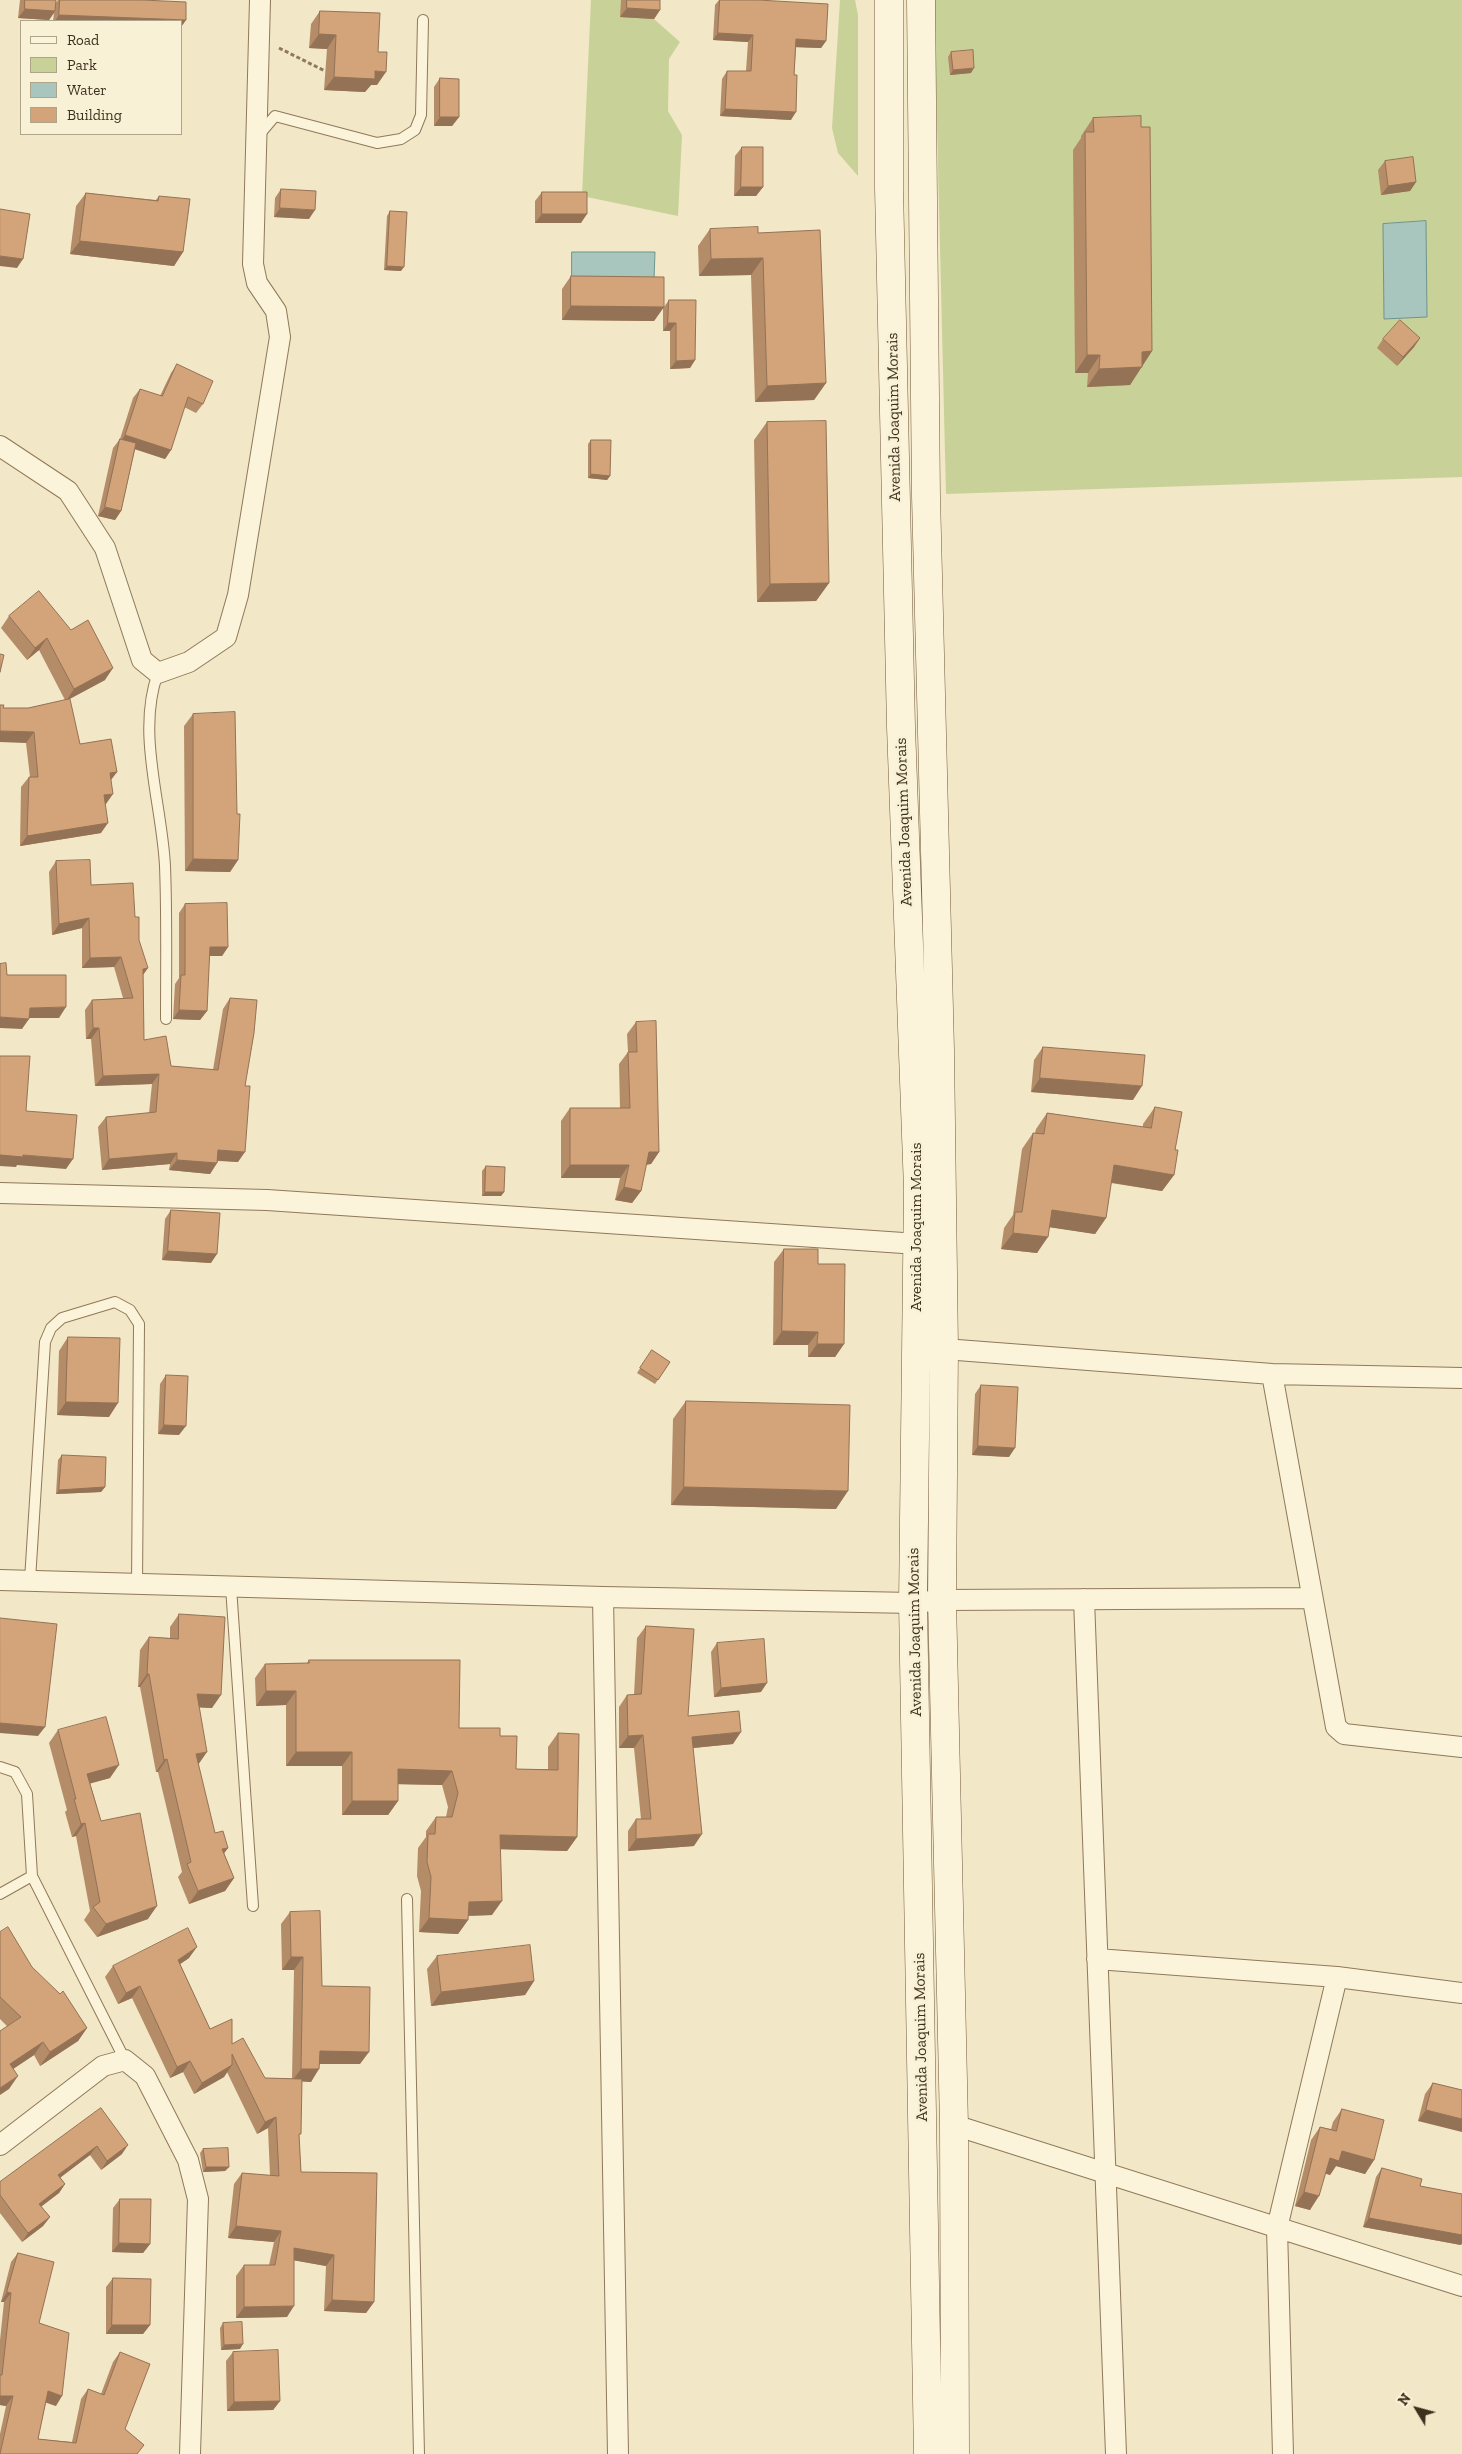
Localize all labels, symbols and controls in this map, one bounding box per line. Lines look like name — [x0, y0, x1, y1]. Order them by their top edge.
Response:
legend — [20, 20, 182, 135]
text: Road — [67, 31, 99, 49]
text: Park — [67, 56, 97, 74]
text: Water — [67, 81, 107, 99]
text: Building — [67, 106, 122, 124]
street label: Avenida Joaquim Morais — [883, 332, 905, 502]
street label: Avenida Joaquim Morais — [891, 737, 917, 907]
street label: Avenida Joaquim Morais — [906, 1143, 926, 1311]
street label: Avenida Joaquim Morais — [904, 1547, 926, 1717]
street label: Avenida Joaquim Morais — [910, 1952, 932, 2122]
north arrow — [1392, 2384, 1442, 2434]
text: N — [1395, 2390, 1415, 2409]

